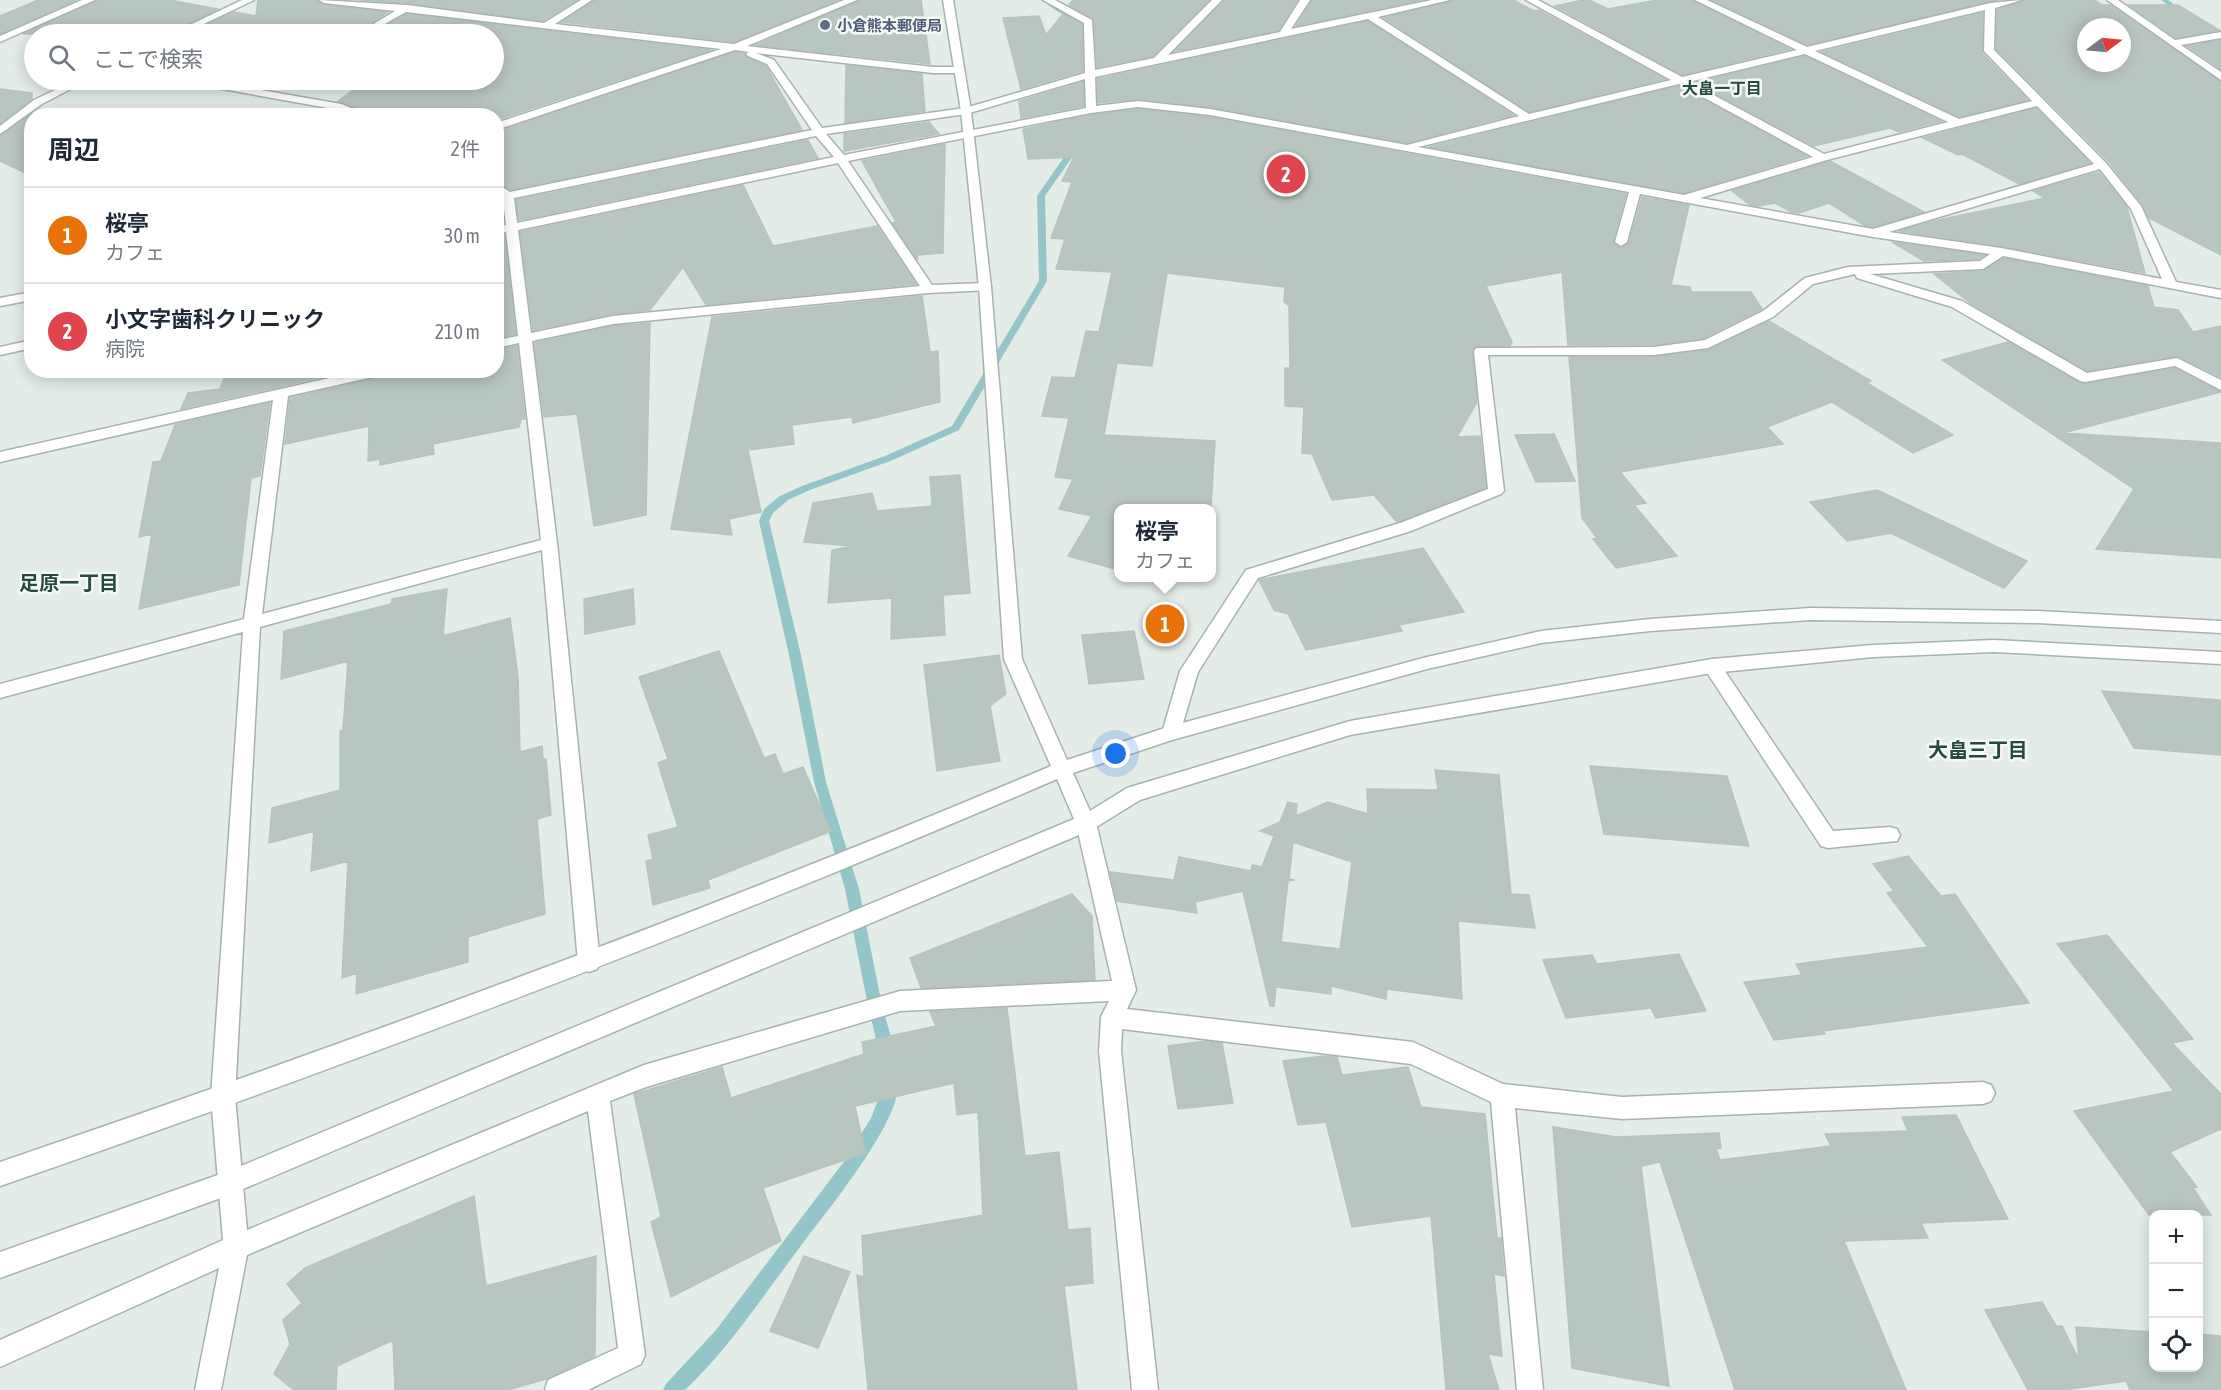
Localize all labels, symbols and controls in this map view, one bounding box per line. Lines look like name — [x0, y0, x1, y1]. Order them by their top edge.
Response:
place label: 小倉熊本郵便局 — [837, 17, 942, 34]
marker: 小倉熊本郵便局 — [818, 18, 832, 32]
north arrow — [2077, 18, 2131, 72]
search box — [24, 24, 504, 90]
icon: search — [45, 41, 78, 74]
text: ここで検索 — [93, 46, 203, 72]
district label: 大畠一丁目 — [1682, 79, 1762, 97]
text: 周辺 — [48, 135, 100, 165]
text: 2件 — [451, 137, 480, 160]
pin: 2 — [1266, 152, 1306, 196]
text: 桜亭 — [105, 210, 149, 236]
text: 1 — [63, 224, 72, 247]
text: 30 m — [444, 224, 480, 247]
text: カフェ — [105, 241, 165, 264]
text: 小文字歯科クリニック — [105, 306, 325, 332]
text: 2 — [63, 320, 72, 343]
text: 210 m — [435, 320, 480, 343]
text: 病院 — [105, 337, 145, 360]
popup — [1114, 504, 1216, 582]
text: 桜亭 — [1135, 518, 1179, 544]
text: カフェ — [1135, 549, 1195, 572]
district label: 足原一丁目 — [19, 571, 119, 594]
pin: 1 — [1146, 602, 1184, 646]
district label: 大畠三丁目 — [1928, 738, 2028, 761]
your location — [1101, 739, 1130, 768]
map controls — [2149, 1210, 2203, 1372]
button: + — [2149, 1210, 2203, 1264]
button: − — [2149, 1264, 2203, 1318]
button: locate — [2149, 1318, 2203, 1372]

